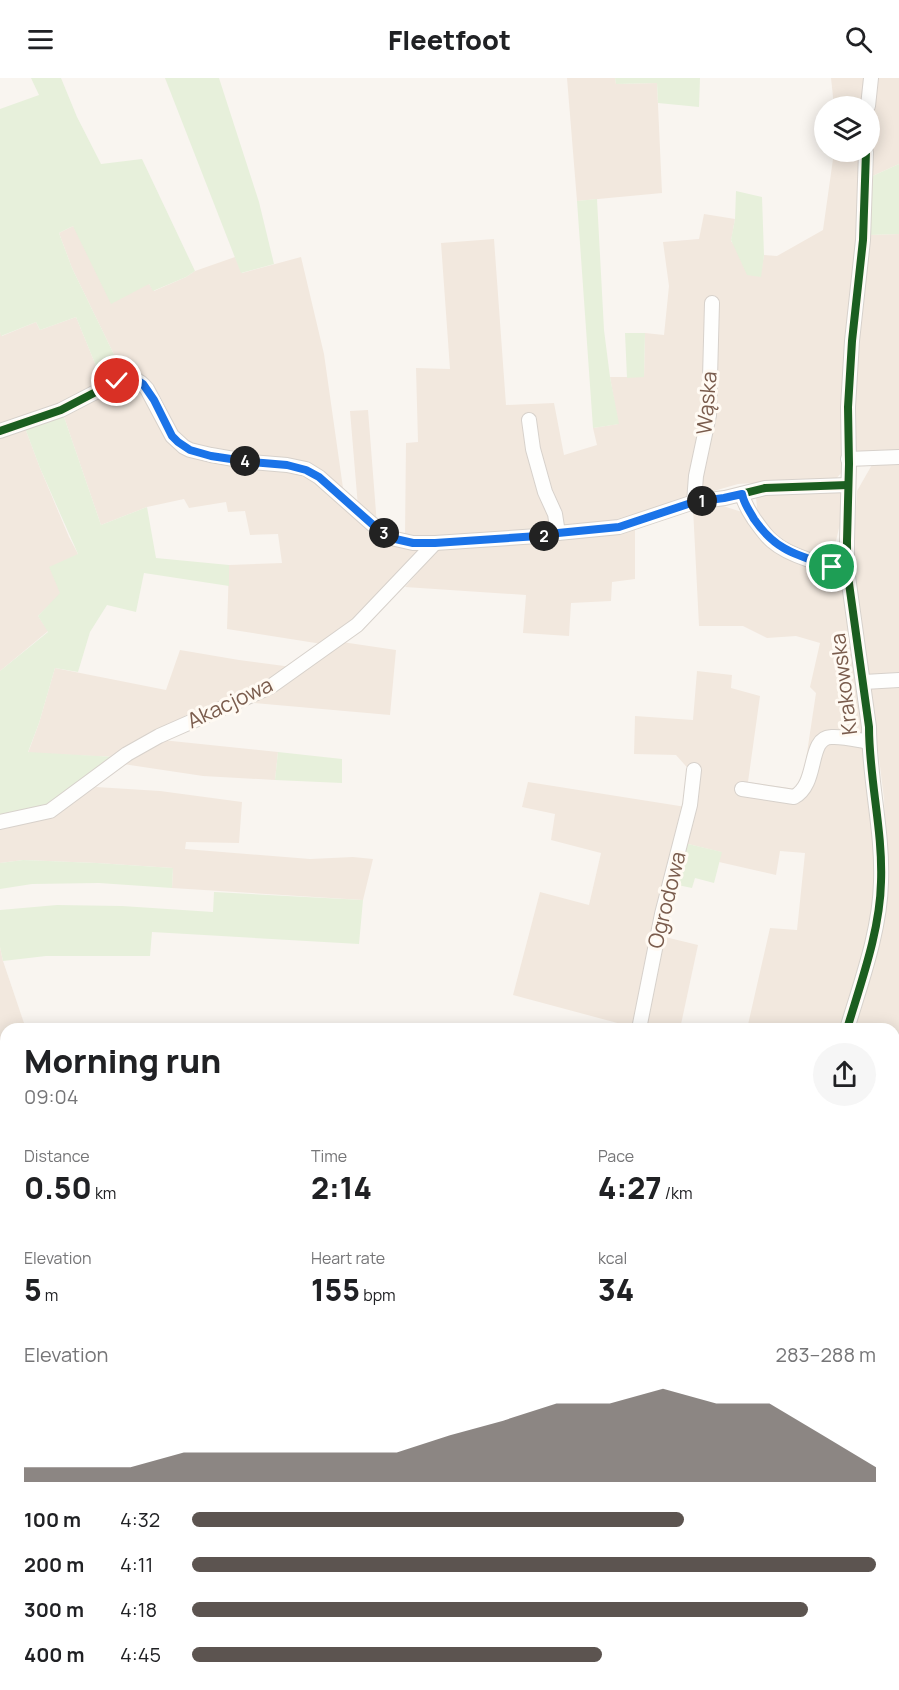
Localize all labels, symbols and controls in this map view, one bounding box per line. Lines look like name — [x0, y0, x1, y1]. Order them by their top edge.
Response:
text: Fleetfoot — [388, 21, 511, 58]
icon: menu — [24, 23, 57, 56]
icon: search — [842, 23, 875, 56]
map controls — [814, 96, 880, 162]
button: layers — [814, 96, 880, 162]
pin — [91, 355, 142, 406]
icon: check — [100, 364, 133, 397]
street label: Wąska — [689, 370, 723, 436]
pin: 4 — [230, 446, 260, 476]
text: 4 — [240, 450, 250, 472]
pin: 1 — [687, 486, 717, 516]
text: 1 — [698, 490, 706, 512]
pin: 3 — [369, 518, 399, 548]
pin: 2 — [529, 521, 559, 551]
text: 3 — [379, 522, 389, 544]
text: 2 — [539, 525, 549, 547]
pin — [806, 541, 857, 592]
icon: arrive — [815, 550, 848, 583]
street label: Krakowska — [823, 632, 863, 737]
street label: Akacjowa — [182, 670, 277, 734]
street label: Ogrodowa — [640, 848, 692, 951]
text: Morning run — [24, 1038, 221, 1083]
button: share — [813, 1043, 876, 1106]
text: 09:04 — [24, 1083, 79, 1110]
text: Distance — [24, 1145, 90, 1167]
text: Time — [311, 1145, 347, 1167]
text: Pace — [598, 1145, 634, 1167]
text: 0.50 — [24, 1167, 92, 1208]
text: 2:14 — [311, 1167, 372, 1208]
text: 4:27 — [598, 1167, 662, 1208]
text: km — [92, 1182, 116, 1204]
text: /km — [662, 1182, 693, 1204]
text: Elevation — [24, 1247, 92, 1269]
text: Heart rate — [311, 1247, 385, 1269]
text: kcal — [598, 1247, 627, 1269]
text: 5 — [24, 1269, 42, 1310]
text: 155 — [311, 1269, 360, 1310]
text: 34 — [598, 1269, 634, 1310]
text: m — [42, 1284, 58, 1306]
text: bpm — [360, 1284, 396, 1306]
text: Elevation — [24, 1341, 108, 1368]
text: 283–288 m — [776, 1341, 876, 1368]
text: 100 m — [24, 1506, 81, 1533]
text: 4:32 — [120, 1506, 160, 1533]
text: 200 m — [24, 1551, 84, 1578]
text: 4:11 — [120, 1551, 153, 1578]
text: 300 m — [24, 1596, 84, 1623]
text: 4:18 — [120, 1596, 157, 1623]
text: 400 m — [24, 1641, 84, 1668]
text: 4:45 — [120, 1641, 161, 1668]

